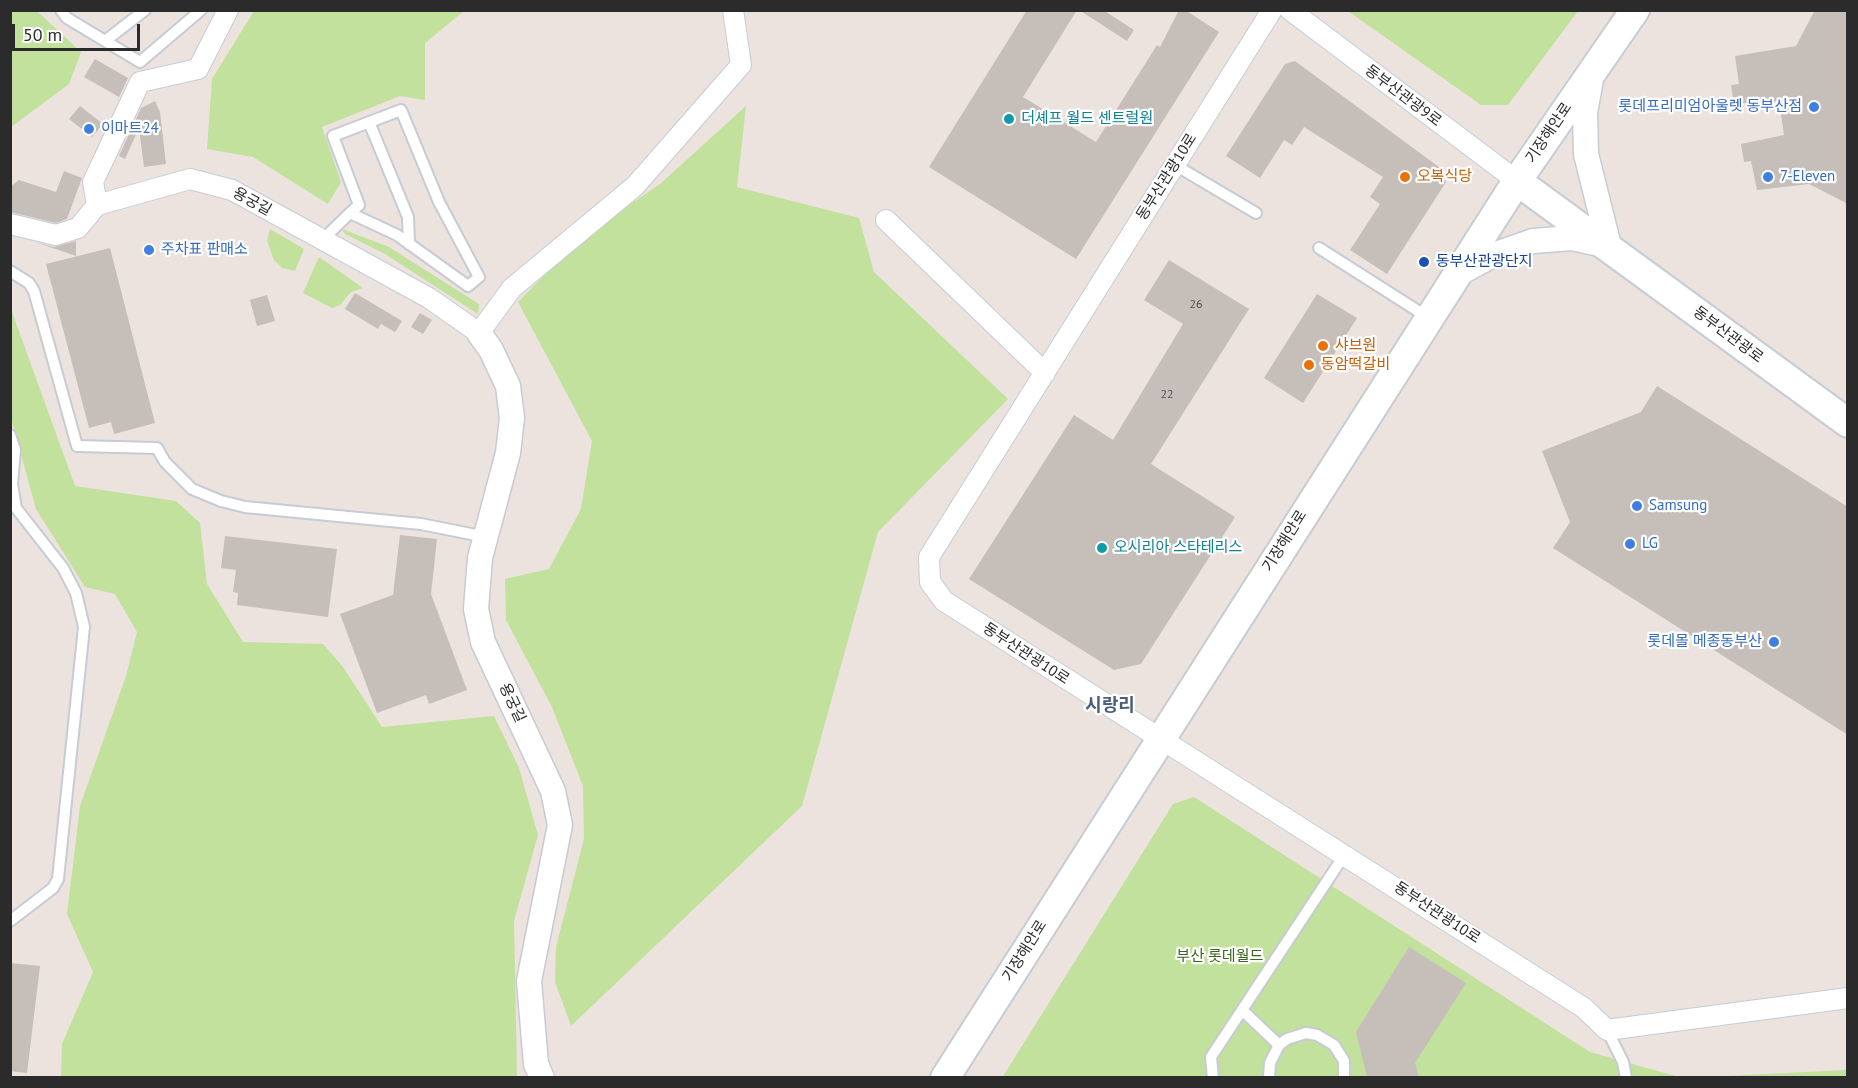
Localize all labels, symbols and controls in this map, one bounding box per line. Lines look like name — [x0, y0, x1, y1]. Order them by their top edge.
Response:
scale bar — [15, 12, 142, 50]
text: 50 m — [23, 23, 62, 46]
street label: 동부산관광9로 — [1361, 61, 1445, 131]
place label: 롯데프리미엄아울렛 동부산점 — [1619, 98, 1802, 116]
street label: 기장해안로 — [1522, 99, 1576, 167]
marker: 롯데프리미엄아울렛 동부산점 — [1807, 100, 1821, 114]
place label: 더셰프 월드 센트럴원 — [1021, 110, 1153, 128]
marker: 더셰프 월드 센트럴원 — [1002, 112, 1016, 126]
place label: 이마트24 — [101, 120, 159, 138]
marker: 이마트24 — [82, 122, 96, 136]
street label: 동부산관광10로 — [1133, 130, 1201, 224]
place label: 오복식당 — [1417, 168, 1472, 186]
place label: 7-Eleven — [1780, 168, 1835, 186]
marker: 오복식당 — [1398, 170, 1412, 184]
marker: 7-Eleven — [1761, 170, 1775, 184]
street label: 용궁길 — [230, 184, 274, 220]
place label: 주차표 판매소 — [161, 241, 248, 259]
marker: 주차표 판매소 — [142, 243, 156, 257]
place label: 동부산관광단지 — [1436, 253, 1533, 271]
marker: 동부산관광단지 — [1417, 255, 1431, 269]
house number: 26 — [1189, 298, 1203, 312]
street label: 동부산관광로 — [1690, 303, 1766, 367]
place label: 샤브원 — [1335, 337, 1376, 355]
marker: 샤브원 — [1316, 339, 1330, 353]
place label: 동암떡갈비 — [1321, 356, 1390, 374]
marker: 동암떡갈비 — [1302, 358, 1316, 372]
house number: 22 — [1160, 388, 1174, 402]
place label: Samsung — [1649, 497, 1707, 515]
marker: Samsung — [1630, 499, 1644, 513]
street label: 기장해안로 — [1259, 507, 1311, 575]
place label: LG — [1642, 535, 1658, 553]
marker: LG — [1623, 537, 1637, 551]
place label: 오시리아 스타테리스 — [1114, 539, 1242, 557]
marker: 오시리아 스타테리스 — [1095, 541, 1109, 555]
street label: 동부산관광10로 — [980, 619, 1072, 689]
place label: 롯데몰 메종동부산 — [1648, 633, 1762, 651]
marker: 롯데몰 메종동부산 — [1767, 635, 1781, 649]
street label: 용궁길 — [495, 680, 529, 726]
district label: 시랑리 — [1085, 695, 1135, 717]
street label: 동부산관광10로 — [1391, 878, 1483, 948]
street label: 기장해안로 — [999, 917, 1051, 985]
park label: 부산 롯데월드 — [1177, 948, 1263, 966]

